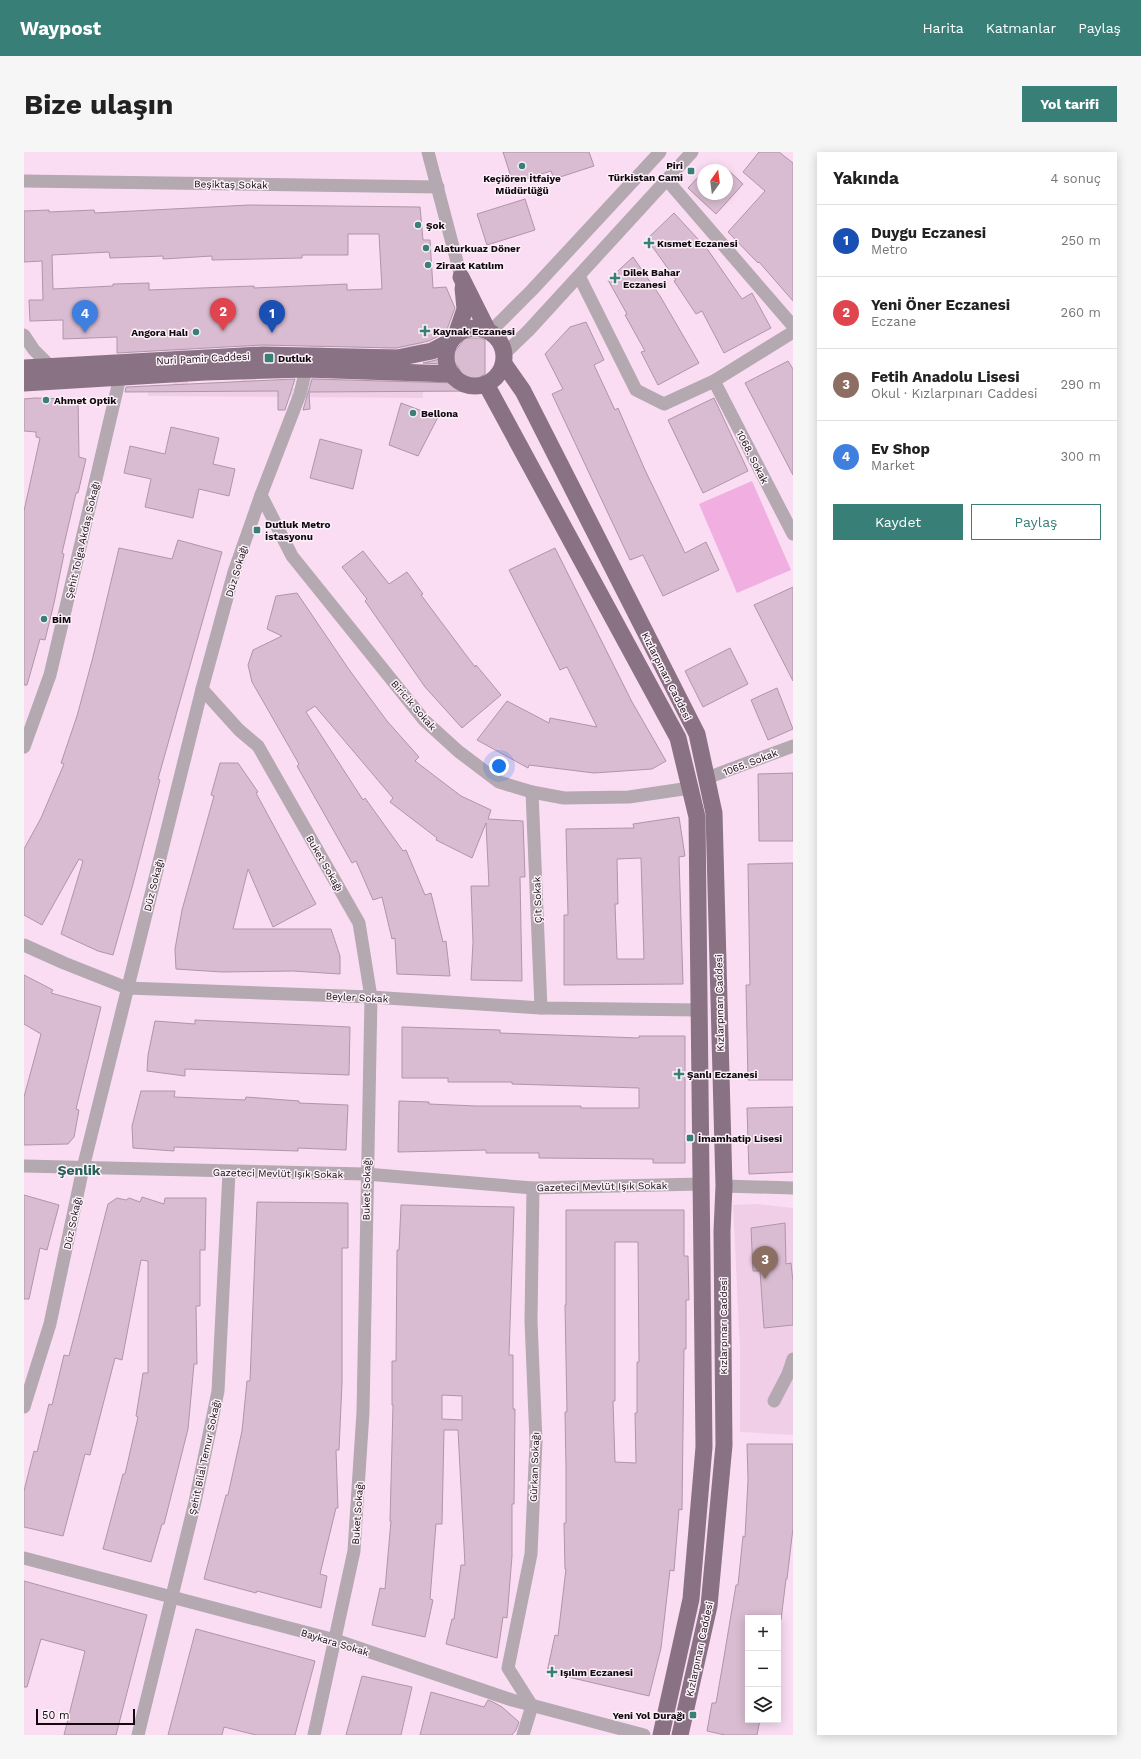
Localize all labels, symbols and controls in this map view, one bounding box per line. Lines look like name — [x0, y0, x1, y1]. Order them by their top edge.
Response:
text: Waypost — [20, 17, 101, 40]
text: Harita — [922, 20, 964, 36]
text: Katmanlar — [986, 20, 1056, 36]
text: Paylaş — [1078, 20, 1121, 36]
button: Yol tarifi — [1022, 86, 1117, 122]
text: Bize ulaşın — [24, 88, 173, 121]
place label: Piri Türkistan Cami — [608, 160, 683, 183]
marker: Keçiören İtfaiye Müdürlüğü — [517, 161, 527, 171]
north arrow — [697, 164, 733, 200]
marker: Piri Türkistan Cami — [686, 166, 696, 176]
text: Yakında — [833, 168, 899, 188]
text: 4 sonuç — [1051, 171, 1101, 186]
place label: Keçiören İtfaiye Müdürlüğü — [483, 173, 561, 196]
street label: Beşiktaş Sokak — [194, 178, 268, 191]
marker: Şok — [413, 220, 423, 230]
place label: Şok — [426, 220, 445, 231]
text: Duygu Eczanesi — [871, 224, 986, 242]
text: 1 — [843, 233, 849, 248]
text: 250 m — [1061, 233, 1101, 248]
marker: Kısmet Eczanesi — [644, 238, 654, 248]
place label: Kısmet Eczanesi — [657, 238, 738, 249]
text: Metro — [871, 242, 908, 257]
marker: Alaturkuaz Döner — [421, 243, 431, 253]
place label: Alaturkuaz Döner — [434, 243, 521, 254]
marker: Ziraat Katılım — [423, 260, 433, 270]
place label: Ziraat Katılım — [436, 260, 504, 271]
place label: Dilek Bahar Eczanesi — [623, 267, 681, 290]
marker: Dilek Bahar Eczanesi — [610, 273, 620, 283]
text: Yeni Öner Eczanesi — [871, 296, 1010, 314]
pin: 2 — [210, 298, 236, 331]
pin: 4 — [72, 300, 98, 333]
pin: 1 — [259, 300, 285, 333]
text: 2 — [842, 305, 850, 320]
text: 260 m — [1061, 305, 1101, 320]
text: Eczane — [871, 314, 916, 329]
marker: Kaynak Eczanesi — [420, 326, 430, 336]
place label: Kaynak Eczanesi — [433, 326, 515, 337]
place label: Angora Halı — [131, 327, 188, 338]
marker: Angora Halı — [191, 327, 201, 337]
street label: Nuri Pamir Caddesi — [156, 351, 250, 366]
marker: Dutluk — [263, 352, 275, 364]
place label: Dutluk — [278, 353, 312, 364]
text: Fetih Anadolu Lisesi — [871, 368, 1020, 386]
text: 3 — [842, 377, 850, 392]
text: 290 m — [1060, 377, 1101, 392]
text: Okul · Kızlarpınarı Caddesi — [871, 386, 1038, 401]
marker: Ahmet Optik — [41, 395, 51, 405]
place label: Ahmet Optik — [54, 395, 117, 406]
marker: Bellona — [408, 408, 418, 418]
place label: Bellona — [421, 408, 458, 419]
street label: 1068. Sokak — [735, 429, 771, 486]
text: Ev Shop — [871, 440, 930, 458]
text: 4 — [842, 449, 850, 464]
text: 300 m — [1060, 449, 1101, 464]
text: Market — [871, 458, 915, 473]
street label: Şehit Tolga Akdaş Sokağı — [64, 480, 101, 600]
button: Kaydet — [833, 504, 963, 540]
button: Paylaş — [971, 504, 1101, 540]
place label: Dutluk Metro İstasyonu — [265, 519, 331, 542]
marker: Dutluk Metro İstasyonu — [252, 525, 262, 535]
street label: Düz Sokağı — [223, 544, 250, 598]
marker: BİM — [39, 614, 49, 624]
place label: BİM — [52, 614, 71, 625]
street label: Kızlarpınarı Caddesi — [640, 630, 693, 722]
street label: Biricik Sokak — [389, 678, 438, 733]
street label: 1065. Sokak — [721, 747, 779, 778]
your location — [489, 756, 509, 776]
street label: Buket Sokağı — [304, 833, 345, 893]
street label: Düz Sokağı — [142, 858, 165, 913]
street label: Çit Sokak — [531, 876, 544, 923]
street label: Kızlarpınarı Caddesi — [713, 954, 726, 1052]
street label: Beyler Sokak — [325, 990, 389, 1005]
marker: Şanlı Eczanesi — [674, 1069, 684, 1079]
place label: Şanlı Eczanesi — [687, 1069, 758, 1080]
marker: İmamhatip Lisesi — [685, 1133, 695, 1143]
place label: İmamhatip Lisesi — [698, 1133, 782, 1144]
street label: Buket Sokağı — [360, 1157, 373, 1221]
district label: Şenlik — [57, 1162, 101, 1178]
street label: Gazeteci Mevlüt Işık Sokak — [213, 1167, 344, 1180]
street label: Gazeteci Mevlüt Işık Sokak — [537, 1180, 668, 1193]
street label: Düz Sokağı — [62, 1196, 83, 1251]
pin: 3 — [752, 1246, 778, 1279]
street label: Kızlarpınarı Caddesi — [718, 1277, 729, 1375]
street label: Şehit Bilal Temur Sokağı — [187, 1398, 222, 1516]
street label: Gürkan Sokağı — [528, 1432, 541, 1502]
street label: Buket Sokağı — [350, 1481, 365, 1545]
street label: Kızlarpınarı Caddesi — [684, 1600, 715, 1698]
map controls — [745, 1615, 781, 1723]
button: + — [745, 1615, 781, 1651]
street label: Baykara Sokak — [300, 1627, 370, 1658]
button: − — [745, 1651, 781, 1687]
marker: Işılım Eczanesi — [547, 1667, 557, 1677]
place label: Işılım Eczanesi — [560, 1667, 633, 1678]
button: layers — [745, 1687, 781, 1723]
scale bar — [36, 1707, 135, 1726]
text: 50 m — [42, 1709, 69, 1722]
place label: Yeni Yol Durağı — [613, 1710, 685, 1721]
marker: Yeni Yol Durağı — [688, 1710, 698, 1720]

